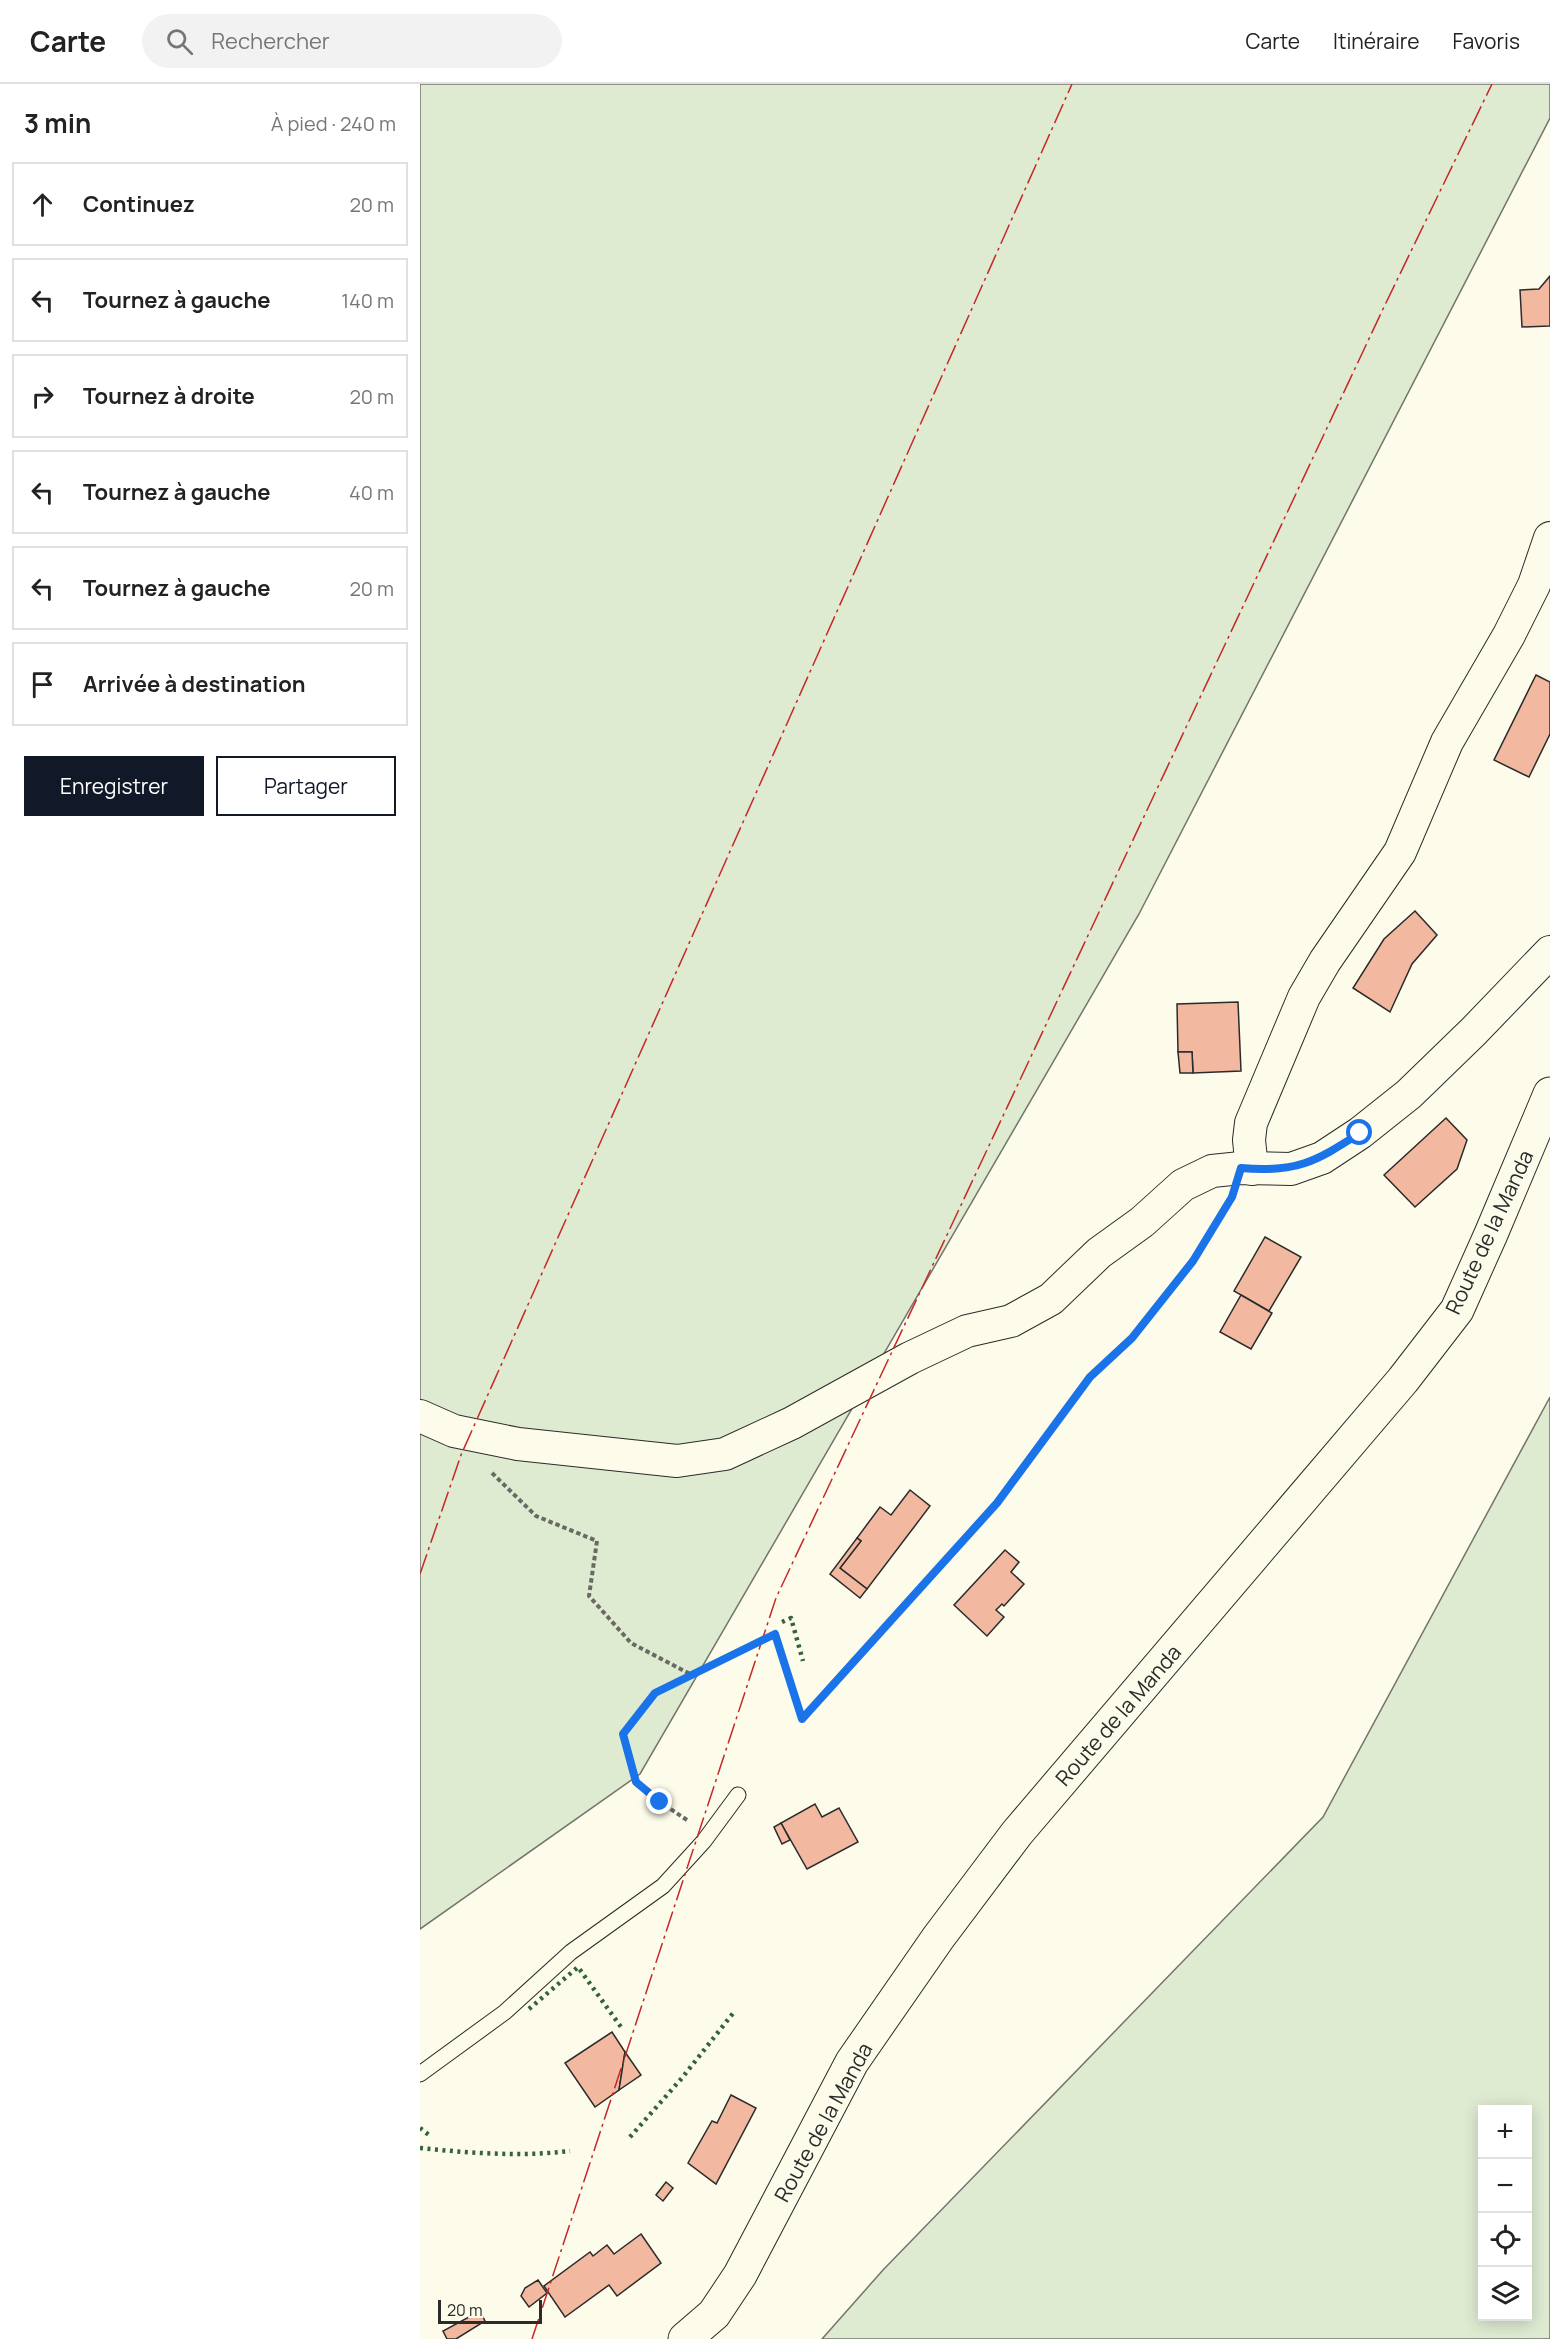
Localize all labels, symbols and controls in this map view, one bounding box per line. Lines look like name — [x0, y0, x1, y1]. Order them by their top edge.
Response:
search box — [142, 14, 562, 68]
text: Carte — [30, 22, 106, 60]
icon: search — [163, 25, 196, 58]
text: Rechercher — [211, 26, 330, 56]
text: Carte — [1246, 27, 1300, 55]
text: Itinéraire — [1333, 27, 1419, 55]
text: Favoris — [1452, 27, 1520, 55]
text: 3 min — [24, 105, 91, 141]
text: À pied · 240 m — [271, 110, 396, 137]
icon: ahead — [26, 188, 59, 221]
text: Continuez — [83, 189, 195, 219]
text: 20 m — [349, 191, 394, 218]
icon: left — [26, 284, 59, 317]
text: Tournez à gauche — [83, 285, 270, 315]
text: 140 m — [341, 287, 394, 314]
icon: right — [26, 380, 59, 413]
text: Tournez à droite — [83, 381, 255, 411]
text: 20 m — [349, 383, 394, 410]
icon: left — [26, 476, 59, 509]
text: Tournez à gauche — [83, 477, 270, 507]
text: 40 m — [349, 479, 394, 506]
icon: left — [26, 572, 59, 605]
text: Tournez à gauche — [83, 573, 270, 603]
text: 20 m — [349, 575, 394, 602]
icon: arrive — [26, 668, 59, 701]
text: Arrivée à destination — [83, 669, 306, 699]
button: Enregistrer — [24, 756, 204, 816]
button: Partager — [216, 756, 396, 816]
route start — [1346, 1119, 1372, 1145]
street label: Route de la Manda — [1439, 1145, 1539, 1319]
street label: Route de la Manda — [1049, 1639, 1187, 1791]
route end — [646, 1788, 672, 1814]
street label: Route de la Manda — [768, 2037, 878, 2207]
map controls — [1478, 2105, 1532, 2321]
button: + — [1478, 2105, 1532, 2159]
button: − — [1478, 2159, 1532, 2213]
button: locate — [1478, 2213, 1532, 2267]
button: layers — [1478, 2267, 1532, 2321]
scale bar — [438, 2297, 542, 2324]
text: 20 m — [447, 2299, 483, 2321]

